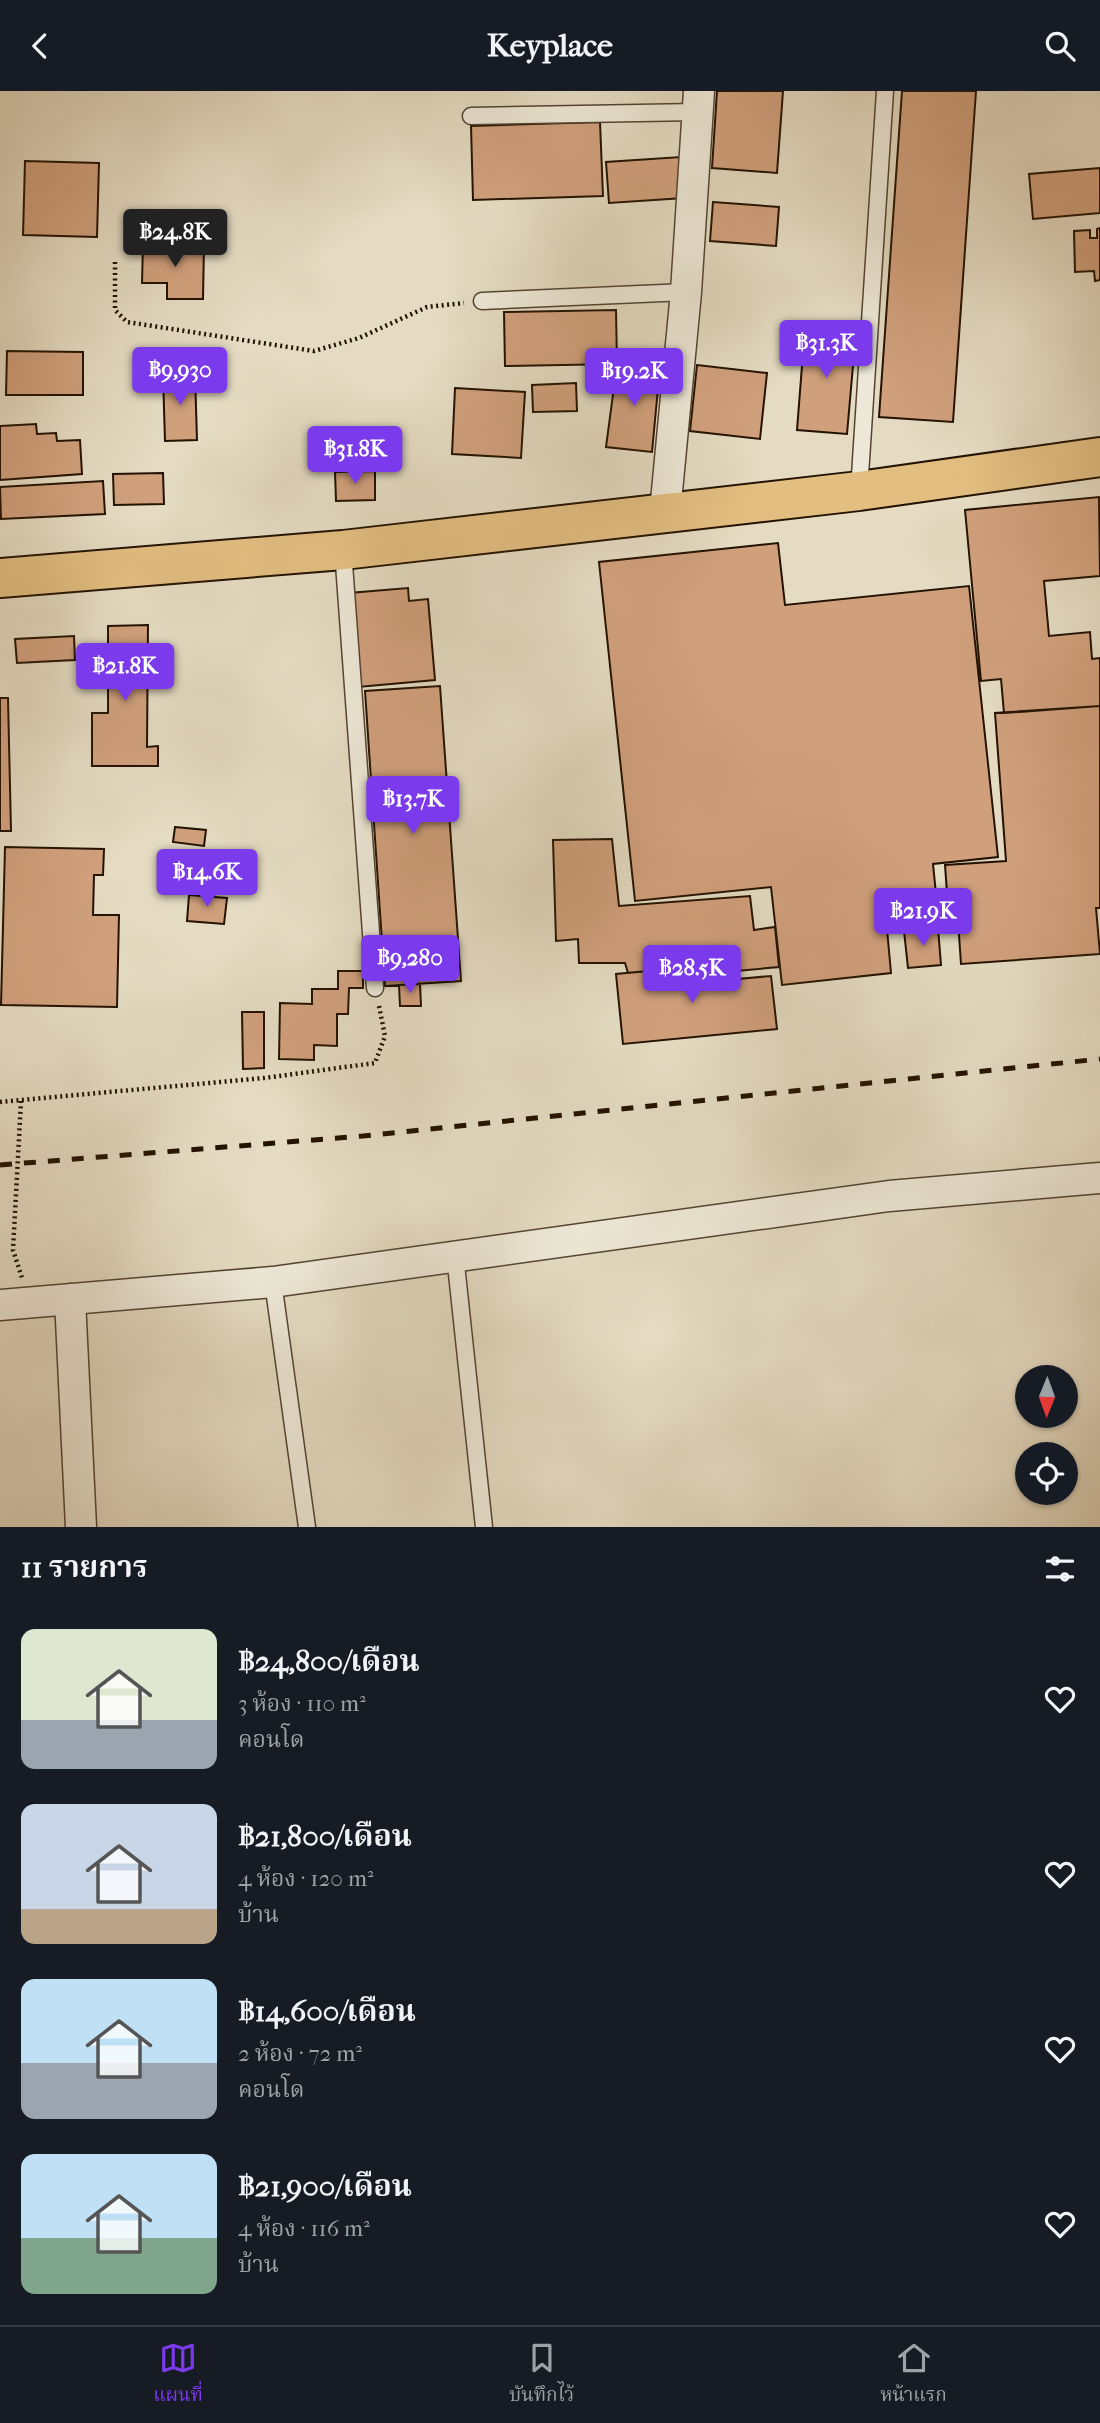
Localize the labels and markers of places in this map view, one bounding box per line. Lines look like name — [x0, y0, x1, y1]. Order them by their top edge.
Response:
pin: ฿24.8K — [118, 209, 232, 269]
pin: ฿31.3K — [769, 321, 883, 380]
pin: ฿9,930 — [123, 347, 237, 407]
pin: ฿19.2K — [577, 349, 691, 408]
pin: ฿31.8K — [298, 427, 412, 486]
pin: ฿21.8K — [68, 643, 182, 703]
pin: ฿13.7K — [356, 777, 470, 836]
pin: ฿14.6K — [150, 849, 264, 909]
pin: ฿21.9K — [866, 889, 980, 948]
pin: ฿9,280 — [353, 935, 467, 995]
pin: ฿28.5K — [635, 946, 749, 1005]

